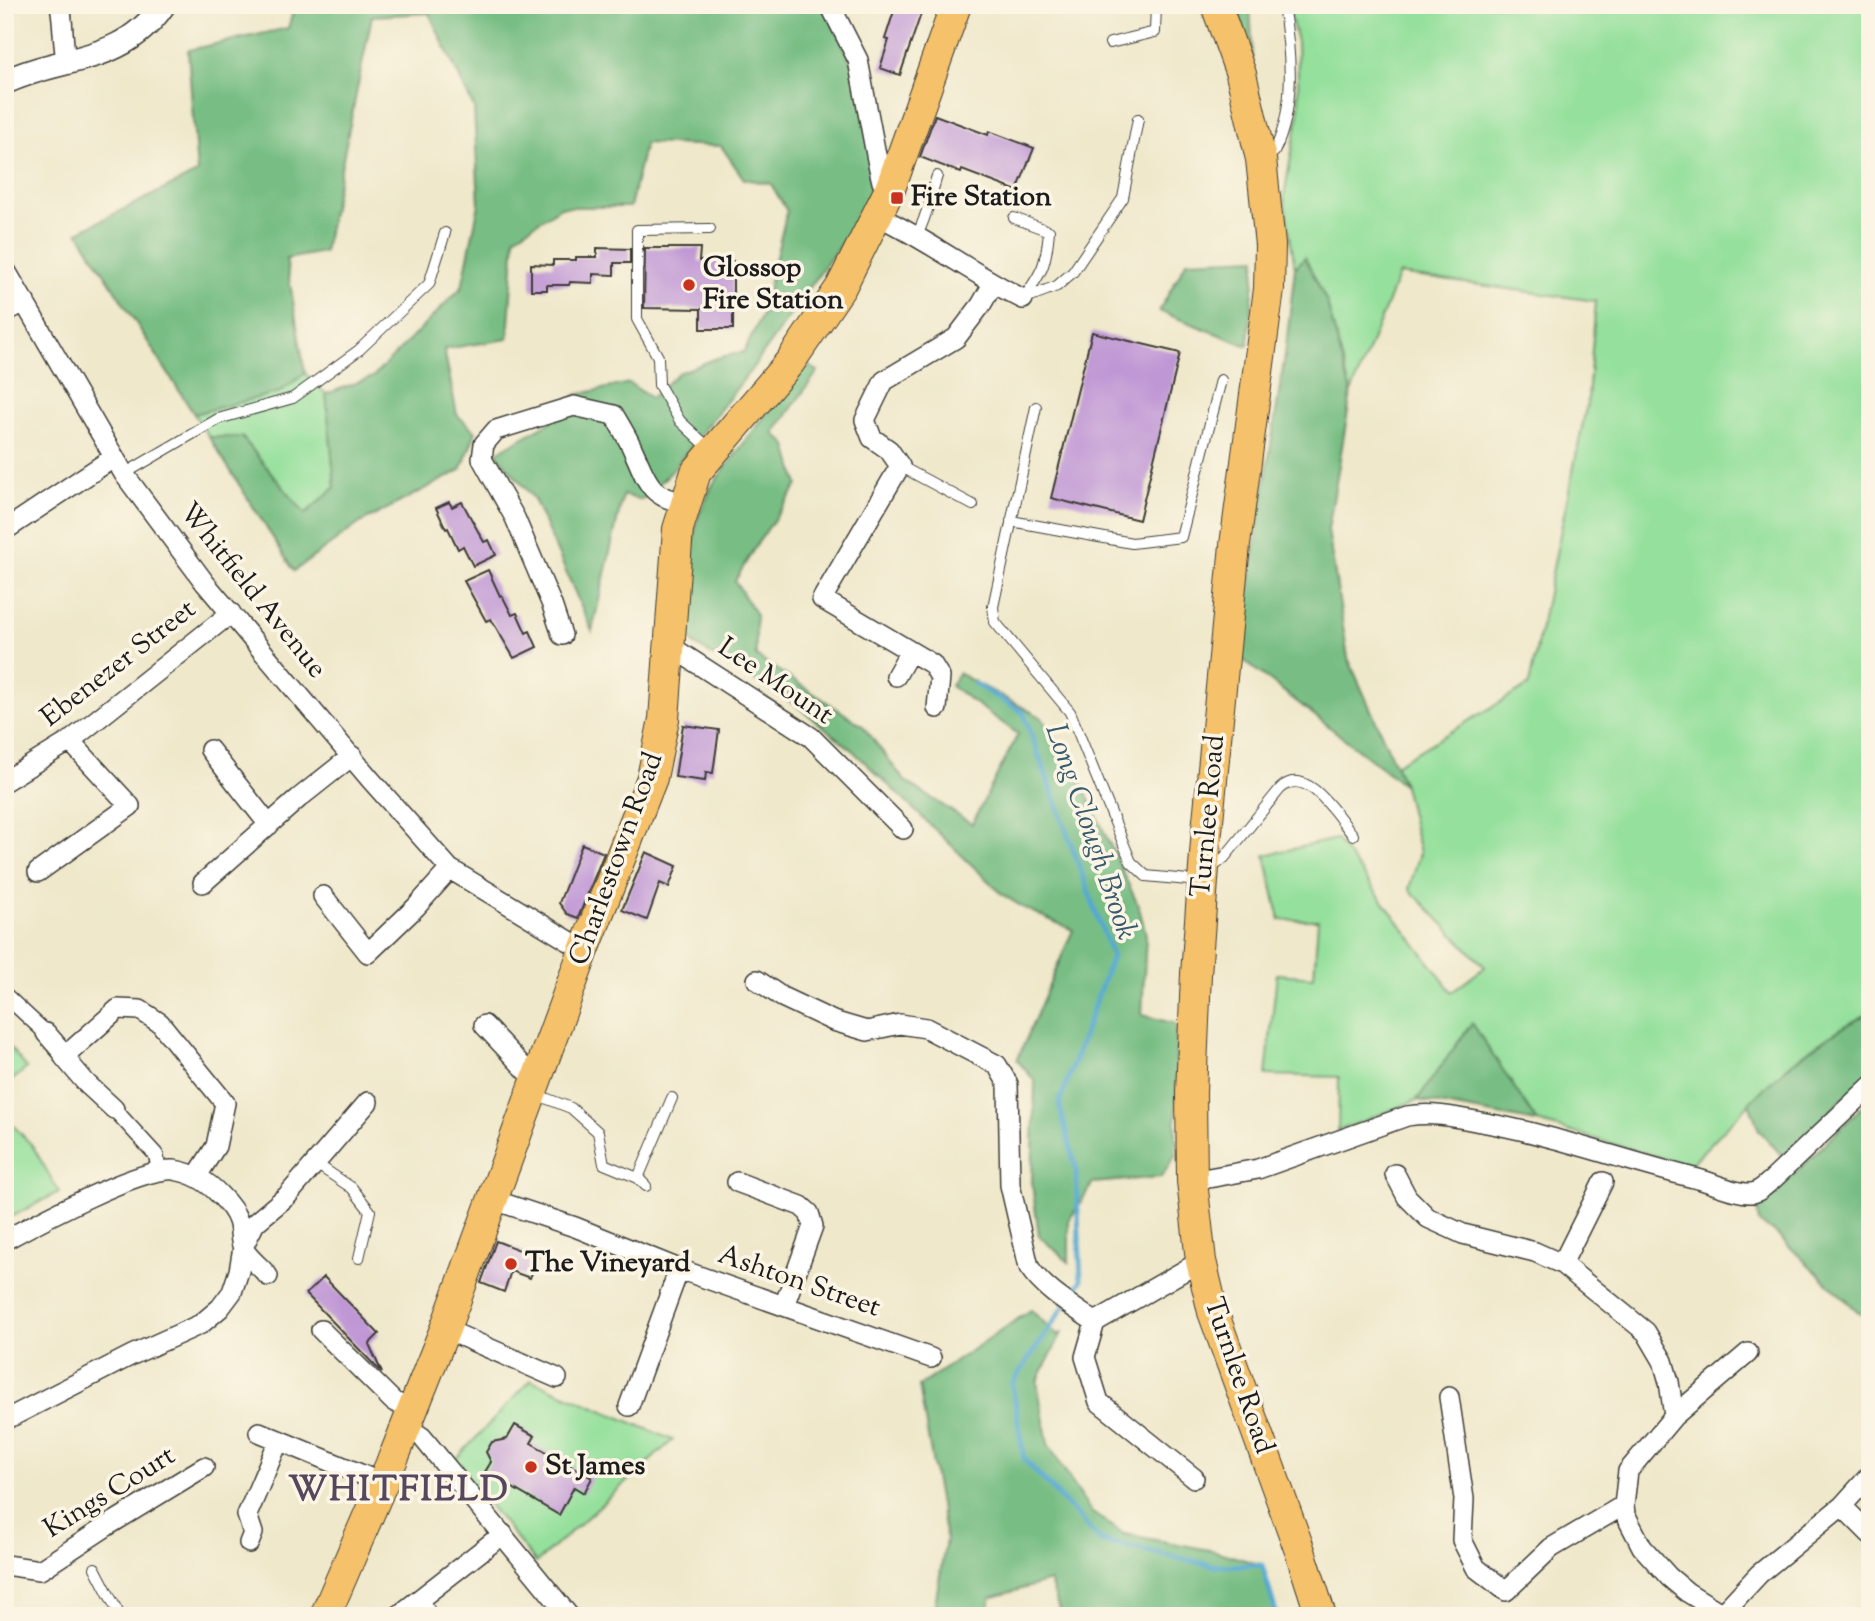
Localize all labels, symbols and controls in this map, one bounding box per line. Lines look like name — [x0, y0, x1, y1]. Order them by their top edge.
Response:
place label: Fire Station — [911, 178, 1052, 218]
marker: Fire Station — [889, 190, 905, 206]
place label: Glossop Fire Station — [703, 249, 844, 321]
marker: Glossop Fire Station — [681, 277, 697, 293]
street label: Whitfield Avenue — [169, 495, 335, 687]
street label: Ebenezer Street — [33, 590, 206, 737]
street label: Lee Mount — [709, 629, 841, 736]
water label: Long Clough Brook — [1033, 718, 1147, 946]
street label: Turnlee Road — [1182, 733, 1236, 899]
street label: Charlestown Road — [560, 747, 674, 971]
street label: Ashton Street — [712, 1235, 886, 1329]
place label: The Vineyard — [525, 1244, 691, 1284]
marker: The Vineyard — [503, 1256, 519, 1272]
street label: Turnlee Road — [1193, 1292, 1283, 1460]
street label: Kings Court — [36, 1436, 184, 1549]
place label: St James — [545, 1447, 645, 1487]
marker: St James — [523, 1459, 539, 1475]
district label: WHITFIELD — [288, 1466, 510, 1517]

